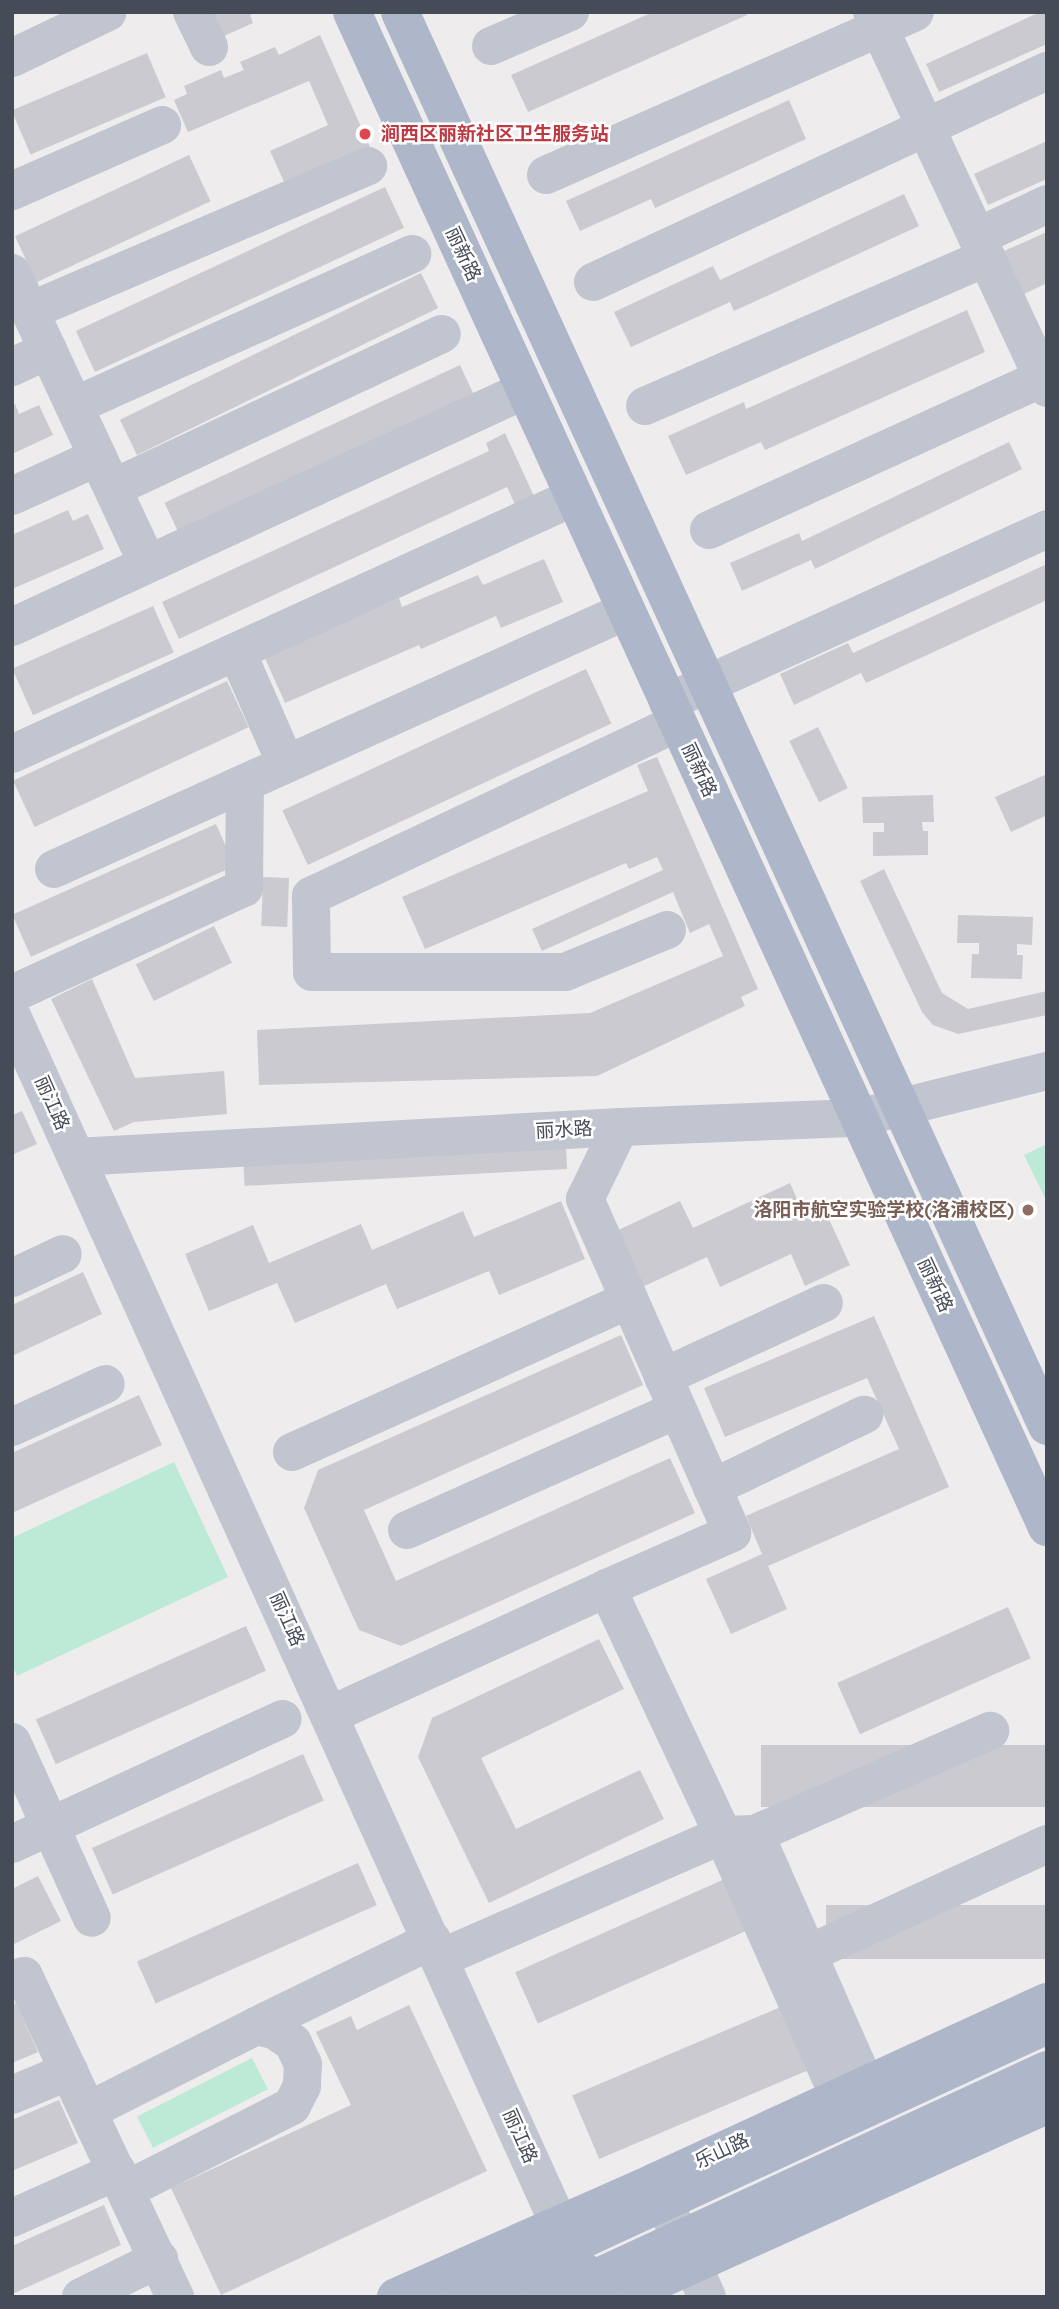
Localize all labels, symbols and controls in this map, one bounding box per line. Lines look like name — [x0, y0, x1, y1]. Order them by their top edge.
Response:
place label: 涧西区丽新社区卫生服务站 — [381, 123, 609, 145]
marker: 涧西区丽新社区卫生服务站 — [355, 124, 375, 144]
street label: 丽新路 — [441, 223, 485, 285]
street label: 丽新路 — [677, 739, 721, 801]
street label: 丽江路 — [30, 1072, 74, 1134]
street label: 丽水路 — [535, 1117, 593, 1143]
place label: 洛阳市航空实验学校(洛浦校区) — [753, 1199, 1014, 1221]
marker: 洛阳市航空实验学校(洛浦校区) — [1020, 1202, 1036, 1218]
street label: 丽新路 — [913, 1254, 957, 1316]
street label: 丽江路 — [265, 1588, 309, 1650]
street label: 丽江路 — [498, 2105, 542, 2167]
street label: 乐山路 — [691, 2129, 753, 2173]

